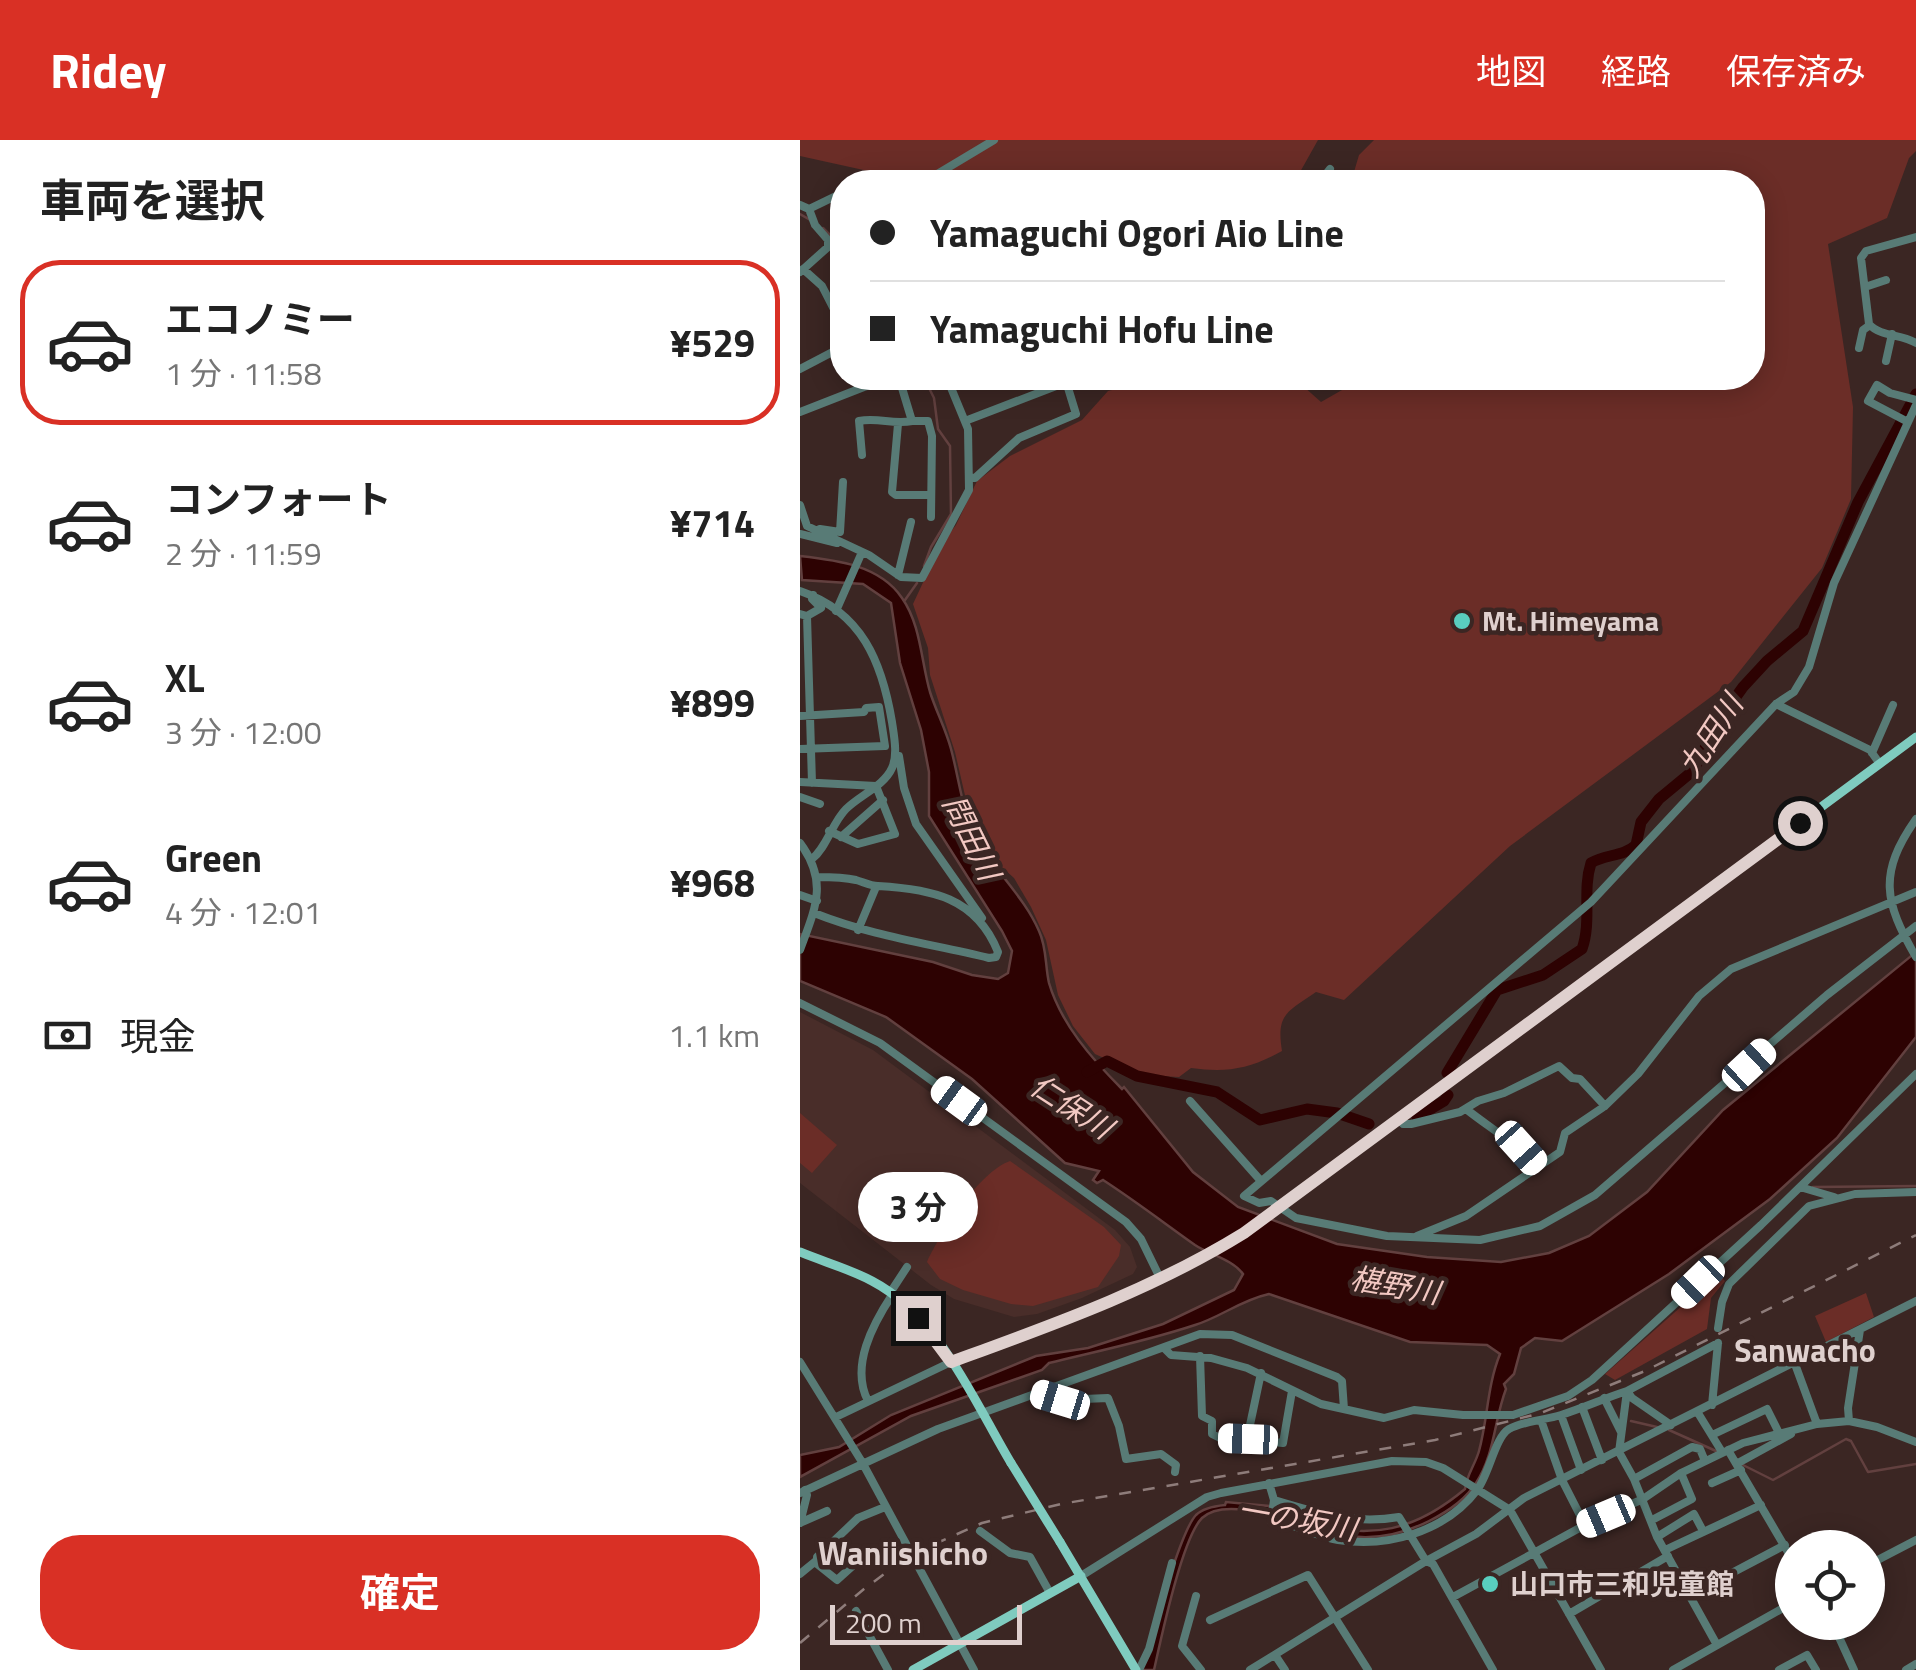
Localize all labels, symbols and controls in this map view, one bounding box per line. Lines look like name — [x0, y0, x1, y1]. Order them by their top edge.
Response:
text: Ridey — [50, 34, 167, 107]
text: 地図 — [1476, 44, 1546, 98]
text: 経路 — [1601, 44, 1671, 98]
text: 保存済み — [1726, 44, 1866, 98]
text: 車両を選択 — [40, 166, 265, 234]
text: Yamaguchi Ogori Aio Line — [930, 204, 1344, 262]
text: エコノミー — [165, 290, 355, 348]
icon: car — [45, 298, 135, 388]
text: Yamaguchi Hofu Line — [930, 300, 1274, 358]
text: ¥529 — [670, 314, 755, 372]
text: 1 分 · 11:58 — [165, 349, 322, 397]
text: コンフォート — [165, 470, 392, 528]
icon: car — [45, 478, 135, 568]
text: ¥714 — [670, 494, 755, 552]
text: 2 分 · 11:59 — [165, 529, 322, 577]
place label: Mt. Himeyama — [1482, 599, 1659, 642]
marker: Mt. Himeyama — [1451, 610, 1473, 632]
text: XL — [165, 649, 205, 707]
icon: car — [45, 658, 135, 748]
text: ¥899 — [670, 674, 755, 732]
water label: 九田川 — [1666, 683, 1756, 786]
text: 3 分 · 12:00 — [165, 708, 322, 756]
water label: 問田川 — [931, 787, 1014, 891]
route start — [1778, 801, 1823, 846]
text: Green — [165, 829, 262, 887]
icon: car — [45, 838, 135, 928]
text: ¥968 — [670, 854, 755, 912]
text: 4 分 · 12:01 — [165, 888, 322, 936]
text: 現金 — [120, 1007, 196, 1065]
icon: cash — [40, 1008, 95, 1063]
text: 1.1 km — [668, 1011, 760, 1059]
car — [1717, 1034, 1781, 1096]
water label: 仁保川 — [1021, 1062, 1124, 1152]
car — [926, 1071, 992, 1131]
car — [1490, 1116, 1552, 1180]
callout: 3 分 — [858, 1173, 978, 1243]
text: 3 分 — [890, 1183, 946, 1231]
car — [1666, 1250, 1730, 1314]
water label: 椹野川 — [1347, 1255, 1446, 1316]
route end — [896, 1296, 941, 1341]
district label: Sanwacho — [1734, 1326, 1876, 1374]
car — [1027, 1377, 1093, 1423]
car — [1217, 1423, 1279, 1455]
water label: 一の坂川 — [1234, 1486, 1363, 1553]
car — [1573, 1490, 1639, 1542]
district label: Waniishicho — [818, 1529, 988, 1577]
map controls — [1775, 1530, 1885, 1640]
button: locate — [1775, 1530, 1885, 1640]
button: 確定 — [40, 1535, 760, 1650]
place label: 山口市三和児童館 — [1510, 1562, 1734, 1605]
marker: 山口市三和児童館 — [1479, 1573, 1501, 1595]
scale bar — [830, 1600, 1022, 1644]
text: 200 m — [845, 1601, 922, 1644]

